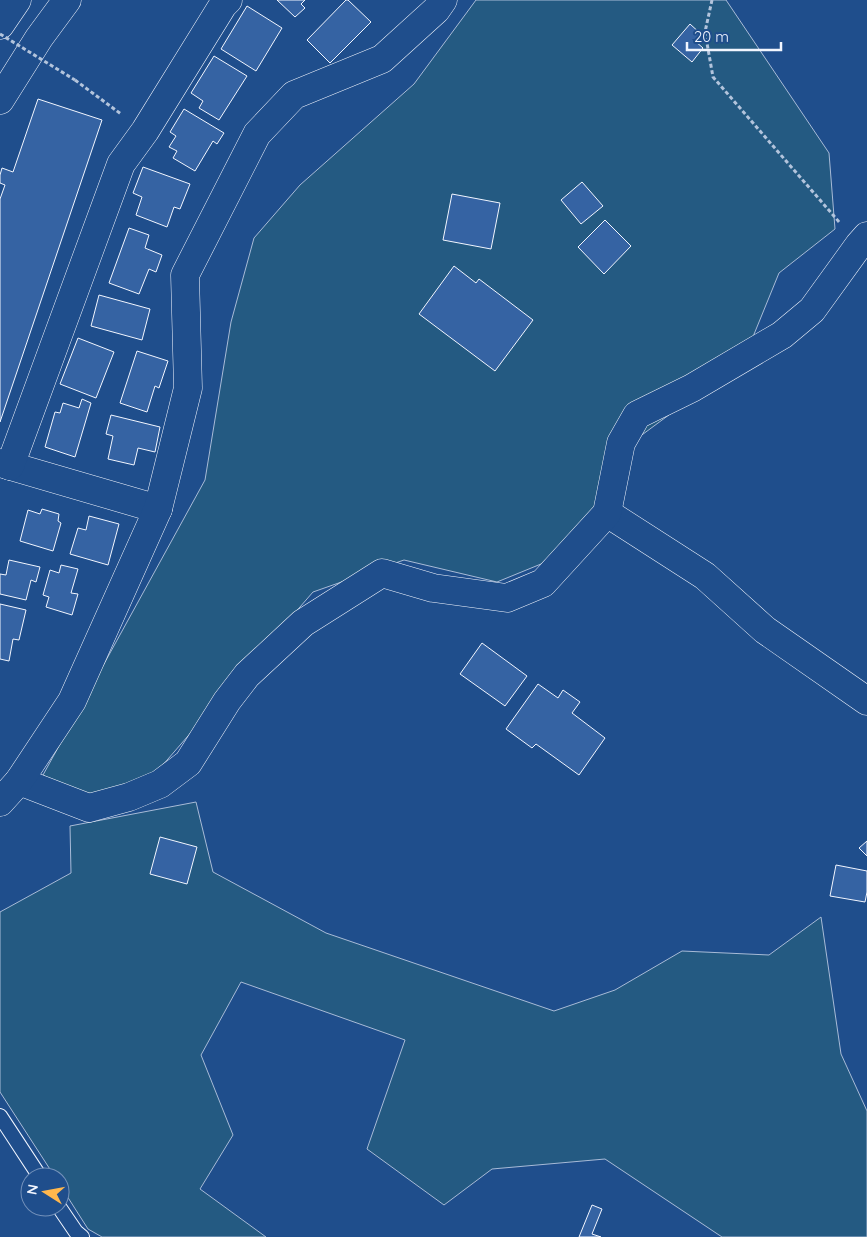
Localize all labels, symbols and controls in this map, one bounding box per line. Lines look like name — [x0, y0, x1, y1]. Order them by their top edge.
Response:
scale bar — [687, 20, 781, 52]
text: 20 m — [694, 27, 729, 46]
north arrow — [20, 1167, 70, 1217]
text: N — [22, 1183, 42, 1196]

